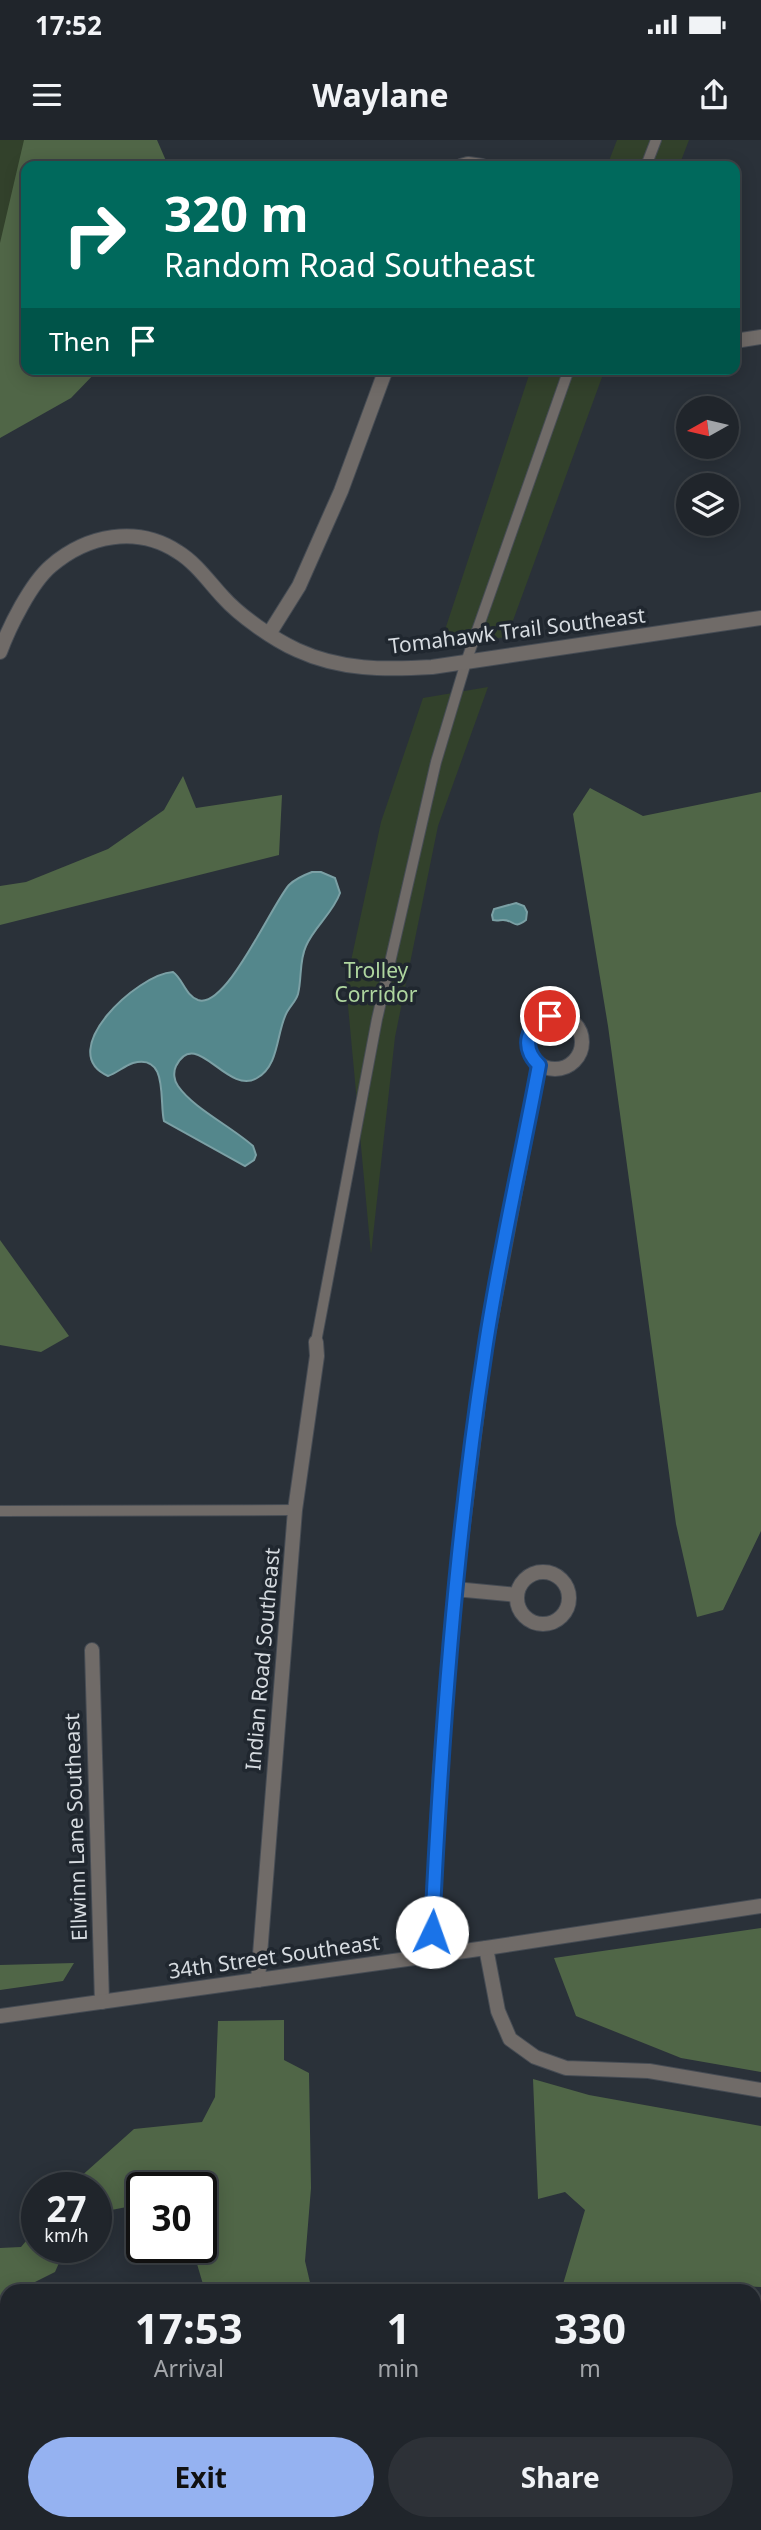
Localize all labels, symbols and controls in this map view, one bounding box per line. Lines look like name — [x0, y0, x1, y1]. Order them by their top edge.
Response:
text: 17:52 — [35, 7, 102, 43]
text: Waylane — [312, 73, 449, 116]
icon: menu — [28, 76, 66, 114]
icon: share — [695, 76, 733, 114]
text: 320 m — [164, 180, 309, 246]
icon: right — [49, 189, 140, 280]
text: Random Road Southeast — [164, 243, 535, 286]
icon: arrive — [124, 322, 162, 360]
text: Then — [49, 323, 110, 359]
north arrow — [676, 396, 738, 458]
map controls — [676, 396, 739, 536]
button: layers — [676, 473, 739, 536]
street label: Tomahawk Trail Southeast — [387, 600, 647, 660]
park label: Trolley Corridor — [334, 956, 418, 1008]
pin — [520, 986, 580, 1046]
icon: arrive — [531, 997, 569, 1035]
street label: Indian Road Southeast — [238, 1546, 286, 1772]
street label: Ellwinn Lane Southeast — [57, 1712, 93, 1941]
position arrow — [395, 1895, 469, 1969]
street label: 34th Street Southeast — [166, 1927, 382, 1985]
speed limit sign: 30 — [126, 2172, 217, 2263]
text: 27 — [46, 2185, 87, 2232]
text: km/h — [44, 2223, 89, 2247]
text: 17:53 — [135, 2299, 243, 2356]
text: 1 — [386, 2299, 410, 2356]
text: 330 — [554, 2299, 626, 2356]
text: Arrival — [154, 2352, 224, 2384]
text: min — [378, 2352, 419, 2384]
text: m — [579, 2352, 601, 2384]
button: Exit — [28, 2437, 374, 2517]
button: Share — [388, 2437, 733, 2517]

